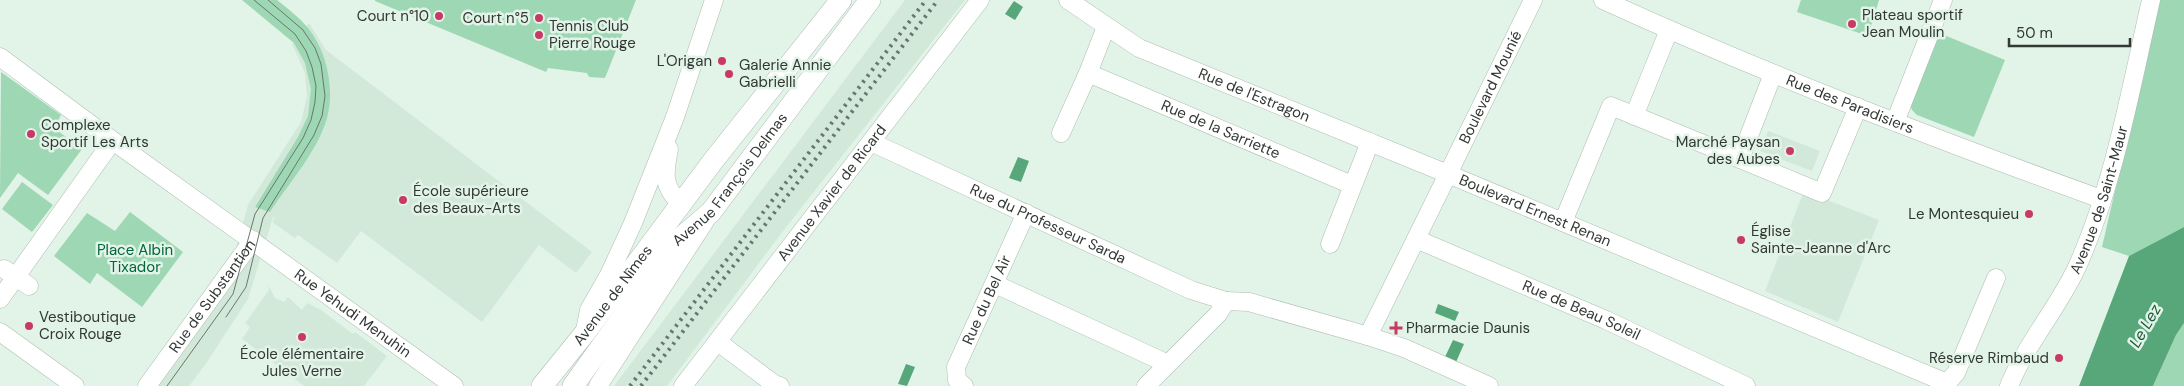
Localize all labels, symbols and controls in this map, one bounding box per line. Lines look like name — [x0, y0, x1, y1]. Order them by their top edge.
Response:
place label: Plateau sportif Jean Moulin — [1862, 5, 1963, 42]
place label: Court n°10 — [357, 6, 429, 26]
place label: Court n°5 — [462, 8, 529, 28]
marker: Court n°10 — [433, 10, 445, 22]
marker: Court n°5 — [533, 12, 545, 24]
scale bar — [2009, 15, 2130, 47]
place label: Tennis Club Pierre Rouge — [549, 16, 636, 53]
marker: Plateau sportif Jean Moulin — [1846, 18, 1858, 30]
text: 50 m — [2016, 23, 2053, 43]
street label: Boulevard Mounié — [1454, 27, 1526, 147]
marker: Tennis Club Pierre Rouge — [533, 29, 545, 41]
place label: L'Origan — [657, 51, 712, 71]
marker: L'Origan — [716, 55, 728, 67]
place label: Galerie Annie Gabrielli — [739, 55, 831, 92]
street label: Rue de l'Estragon — [1195, 63, 1313, 127]
marker: Galerie Annie Gabrielli — [723, 68, 735, 80]
street label: Rue des Paradisiers — [1783, 70, 1917, 138]
street label: Rue de la Sarriette — [1158, 95, 1283, 163]
street label: Avenue François Delmas — [668, 109, 792, 251]
place label: Complexe Sportif Les Arts — [41, 115, 149, 152]
street label: Avenue Xavier de Ricard — [773, 120, 891, 265]
street label: Avenue de Saint-Maur — [2065, 123, 2132, 277]
marker: Complexe Sportif Les Arts — [25, 128, 37, 140]
place label: Marché Paysan des Aubes — [1676, 132, 1780, 169]
marker: Marché Paysan des Aubes — [1784, 145, 1796, 157]
street label: Boulevard Ernest Renan — [1456, 170, 1614, 251]
street label: Rue du Professeur Sarda — [967, 179, 1129, 269]
place label: École supérieure des Beaux-Arts — [413, 181, 529, 218]
marker: École supérieure des Beaux-Arts — [397, 194, 409, 206]
place label: Le Montesquieu — [1908, 204, 2019, 224]
marker: Le Montesquieu — [2023, 208, 2035, 220]
place label: Église Sainte-Jeanne d'Arc — [1751, 221, 1891, 258]
marker: Église Sainte-Jeanne d'Arc — [1735, 234, 1747, 246]
street label: Rue de Substantion — [164, 235, 260, 357]
park label: Place Albin Tixador — [97, 240, 173, 277]
street label: Avenue de Nîmes — [569, 241, 657, 350]
street label: Rue du Bel Air — [958, 252, 1016, 348]
street label: Rue Yehudi Menuhin — [290, 264, 415, 362]
street label: Rue de Beau Soleil — [1519, 276, 1644, 345]
water label: Le Lez — [2124, 300, 2166, 351]
place label: Vestiboutique Croix Rouge — [39, 307, 136, 344]
place label: Pharmacie Daunis — [1406, 318, 1530, 338]
marker: Vestiboutique Croix Rouge — [23, 320, 35, 332]
marker: Pharmacie Daunis — [1390, 322, 1402, 334]
marker: École élémentaire Jules Verne — [296, 331, 308, 343]
place label: École élémentaire Jules Verne — [240, 344, 364, 381]
place label: Réserve Rimbaud — [1929, 348, 2049, 368]
marker: Réserve Rimbaud — [2053, 352, 2065, 364]

